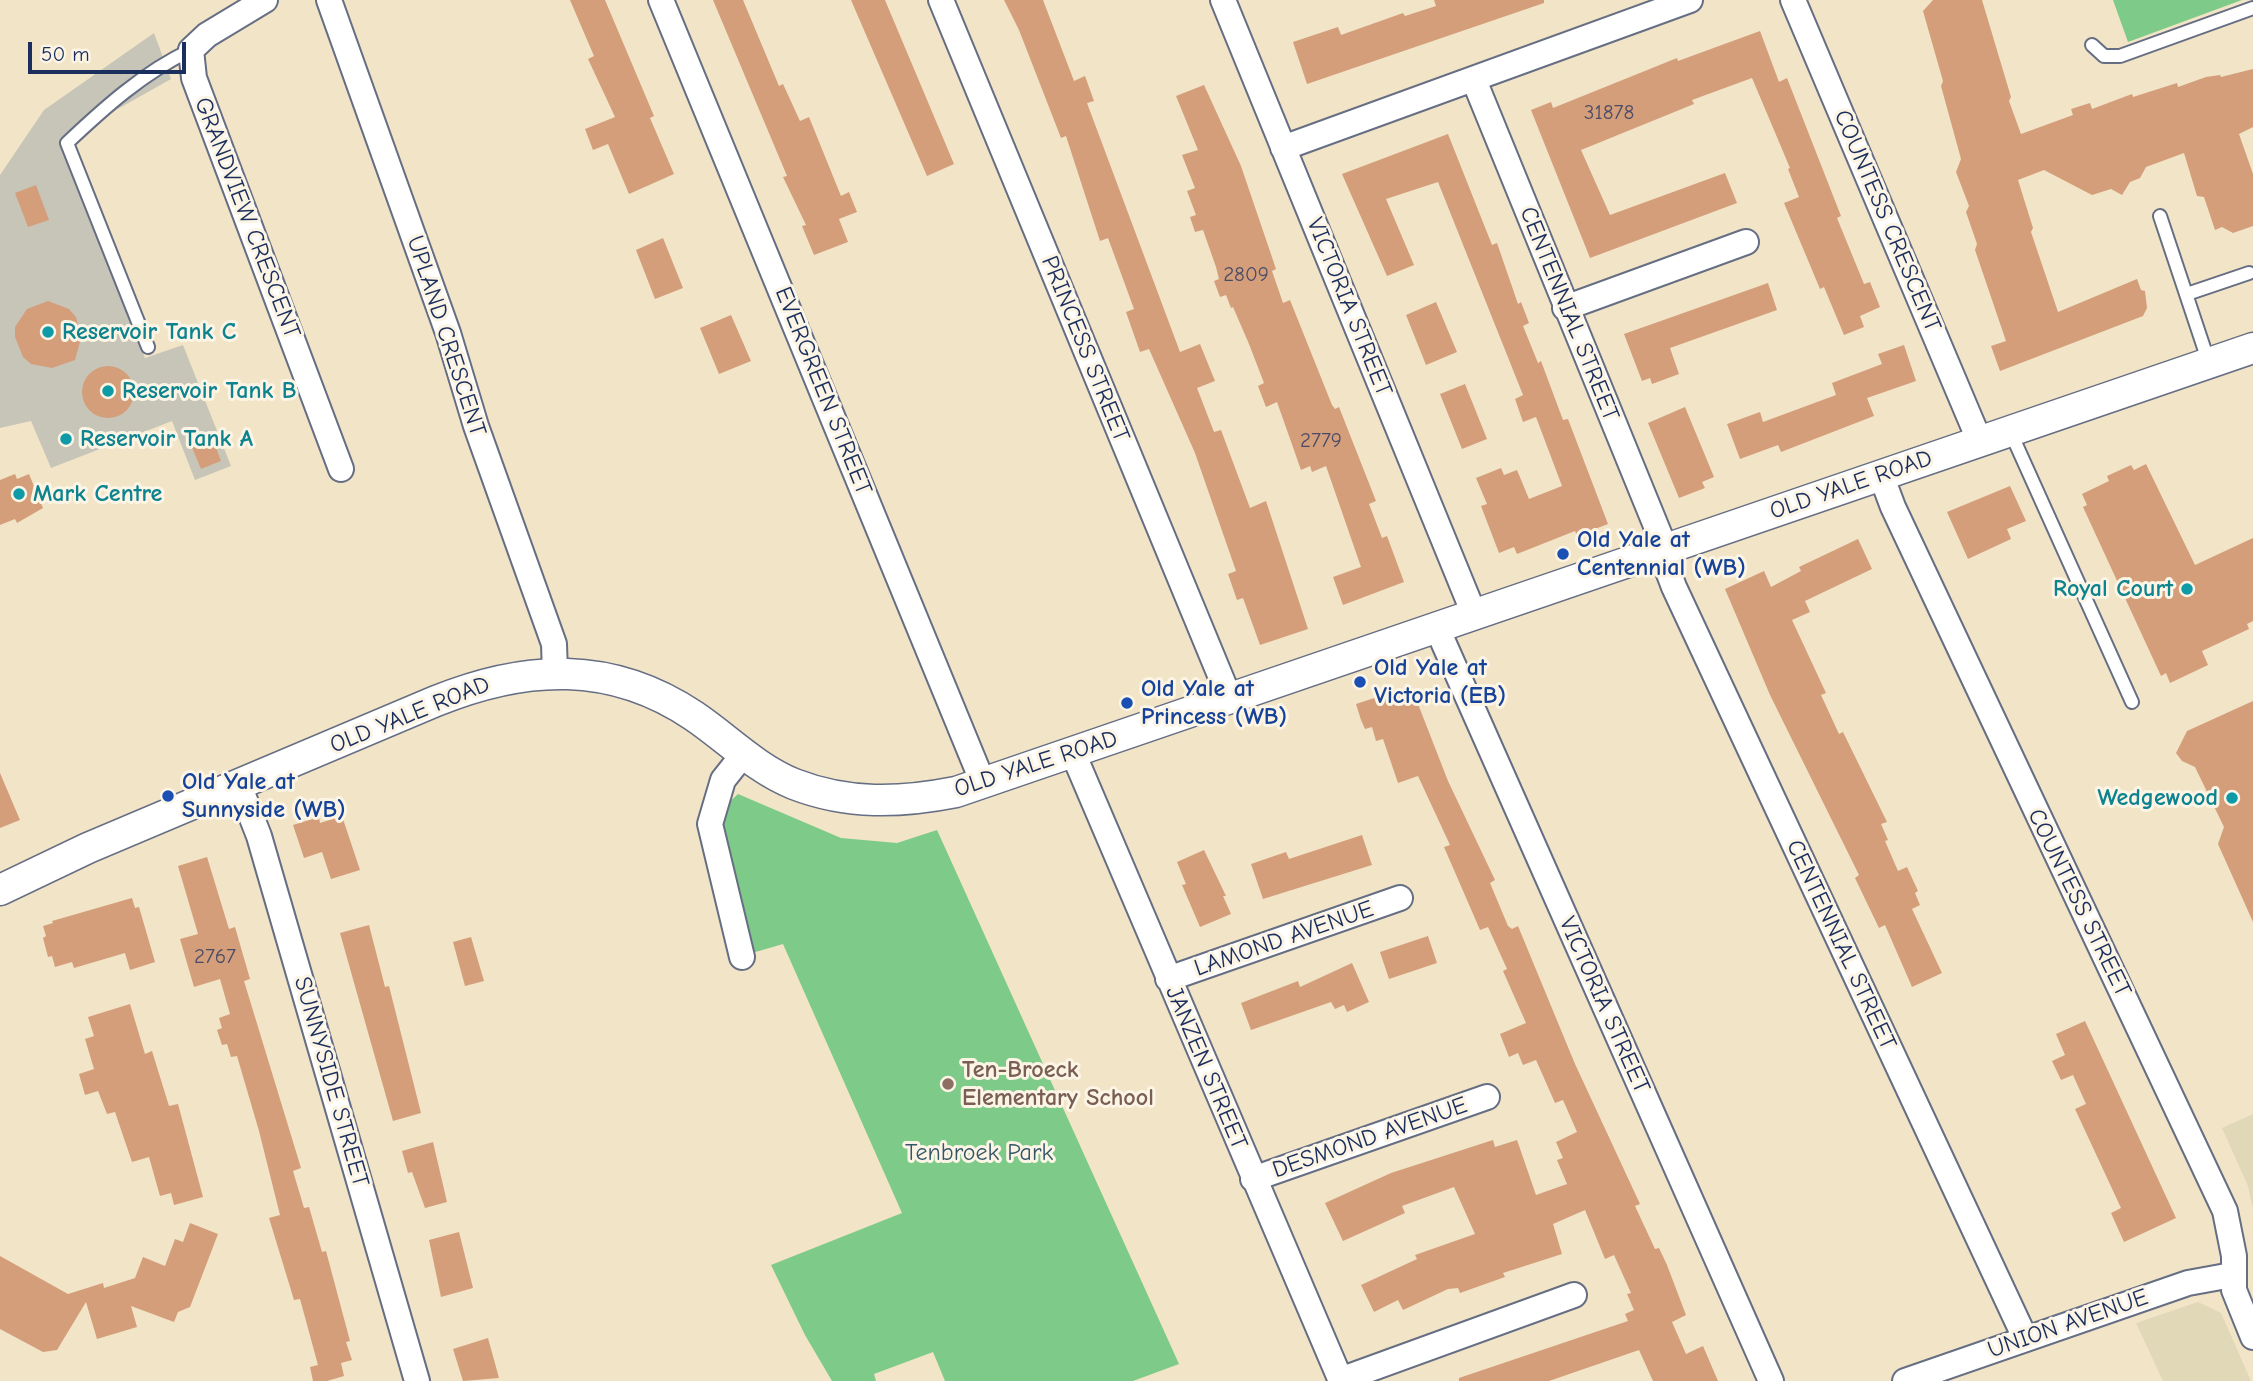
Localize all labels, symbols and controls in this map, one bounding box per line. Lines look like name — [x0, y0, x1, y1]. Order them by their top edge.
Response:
scale bar — [32, 28, 189, 72]
text: 50 m — [41, 42, 90, 66]
street label: GRANDVIEW CRESCENT — [188, 93, 306, 343]
house number: 31878 — [1584, 100, 1634, 126]
street label: COUNTESS CRESCENT — [1827, 106, 1947, 336]
street label: CENTENNIAL STREET — [1513, 203, 1625, 425]
street label: VICTORIA STREET — [1300, 213, 1398, 401]
street label: UPLAND CRESCENT — [400, 232, 492, 440]
street label: PRINCESS STREET — [1035, 252, 1135, 446]
house number: 2809 — [1223, 262, 1269, 288]
street label: EVERGREEN STREET — [768, 283, 878, 499]
place label: Reservoir Tank C — [62, 318, 236, 346]
marker: Reservoir Tank C — [40, 324, 56, 340]
place label: Reservoir Tank B — [122, 377, 296, 405]
marker: Reservoir Tank B — [100, 383, 116, 399]
place label: Reservoir Tank A — [80, 425, 253, 453]
house number: 2779 — [1300, 428, 1342, 454]
marker: Reservoir Tank A — [58, 431, 74, 447]
street label: OLD YALE ROAD — [1766, 444, 1936, 526]
place label: Mark Centre — [33, 480, 162, 508]
marker: Mark Centre — [11, 486, 27, 502]
place label: Old Yale at Centennial (WB) — [1577, 526, 1746, 582]
marker: Old Yale at Centennial (WB) — [1555, 546, 1571, 562]
place label: Royal Court — [2053, 575, 2173, 603]
marker: Royal Court — [2179, 581, 2195, 597]
place label: Old Yale at Victoria (EB) — [1374, 654, 1506, 710]
street label: OLD YALE ROAD — [326, 670, 494, 760]
marker: Old Yale at Victoria (EB) — [1352, 674, 1368, 690]
place label: Old Yale at Princess (WB) — [1141, 675, 1287, 731]
marker: Old Yale at Princess (WB) — [1119, 695, 1135, 711]
street label: OLD YALE ROAD — [951, 724, 1121, 804]
place label: Old Yale at Sunnyside (WB) — [182, 768, 346, 824]
place label: Wedgewood — [2097, 784, 2218, 812]
marker: Old Yale at Sunnyside (WB) — [160, 788, 176, 804]
marker: Wedgewood — [2224, 790, 2240, 806]
street label: COUNTESS STREET — [2021, 804, 2137, 1002]
street label: CENTENNIAL STREET — [1780, 835, 1902, 1055]
street label: LAMOND AVENUE — [1191, 895, 1377, 983]
street label: VICTORIA STREET — [1552, 912, 1656, 1098]
house number: 2767 — [194, 944, 236, 970]
street label: SUNNYSIDE STREET — [287, 974, 375, 1190]
street label: JANZEN STREET — [1159, 982, 1253, 1154]
place label: Ten-Broeck Elementary School — [962, 1056, 1154, 1112]
marker: Ten-Broeck Elementary School — [940, 1076, 956, 1092]
street label: DESMOND AVENUE — [1269, 1091, 1471, 1185]
park label: Tenbroek Park — [905, 1139, 1053, 1167]
street label: UNION AVENUE — [1984, 1283, 2152, 1365]

